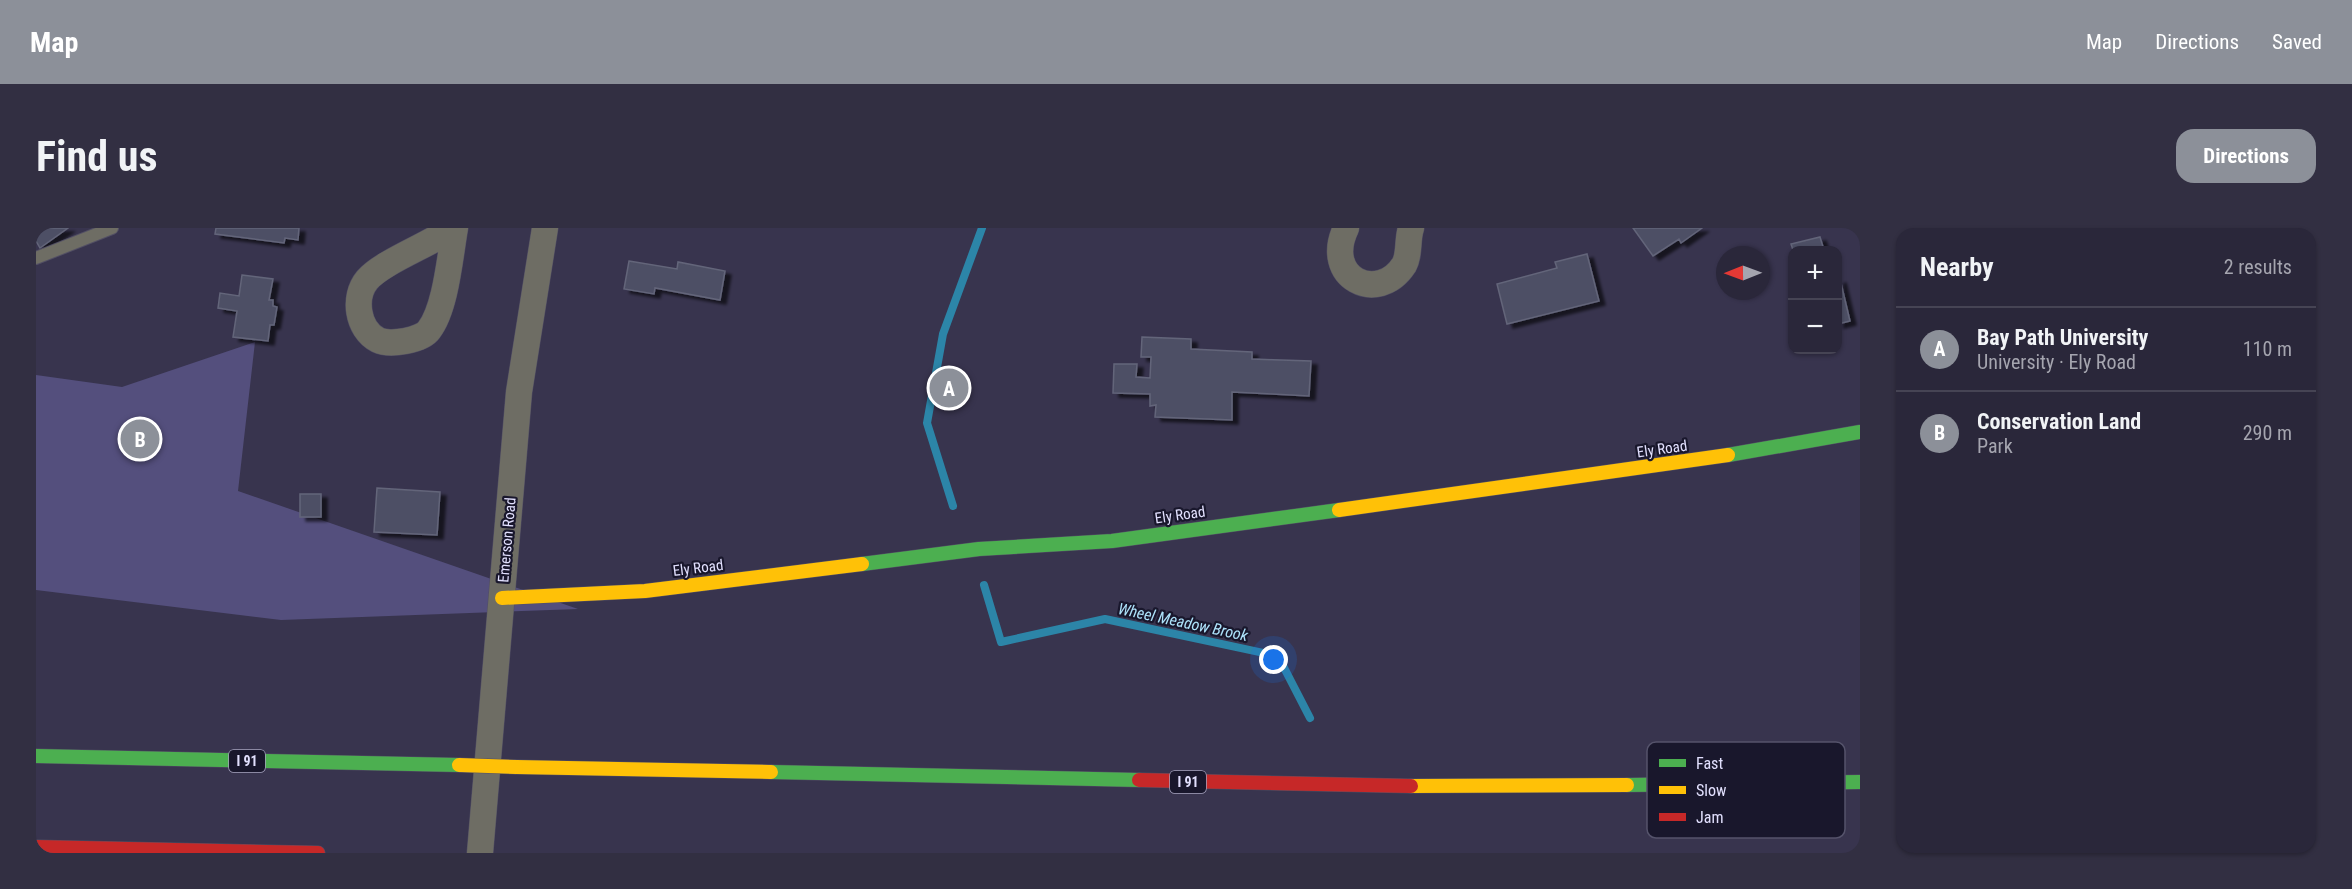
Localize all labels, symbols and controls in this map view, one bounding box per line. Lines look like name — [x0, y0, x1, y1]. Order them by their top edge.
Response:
text: Map — [30, 26, 78, 59]
text: Map — [2086, 30, 2122, 54]
text: Directions — [2155, 30, 2239, 54]
text: Saved — [2272, 30, 2322, 54]
button: Directions — [2176, 129, 2316, 183]
text: Find us — [36, 132, 157, 181]
north arrow — [1716, 246, 1770, 300]
map controls — [1788, 246, 1842, 354]
button: + — [1788, 246, 1842, 300]
text: Nearby — [1920, 252, 1994, 282]
text: 2 results — [2224, 255, 2292, 279]
button: − — [1788, 300, 1842, 354]
text: Bay Path University — [1977, 325, 2148, 350]
text: A — [1934, 337, 1945, 361]
text: 110 m — [2243, 337, 2292, 361]
text: University · Ely Road — [1977, 350, 2136, 374]
pin: A — [930, 366, 968, 410]
text: Conservation Land — [1977, 409, 2141, 434]
pin: B — [120, 416, 160, 462]
text: B — [1934, 421, 1945, 445]
text: 290 m — [2243, 421, 2292, 445]
text: Park — [1977, 434, 2013, 458]
street label: Ely Road — [1636, 437, 1688, 461]
street label: Emerson Road — [494, 497, 520, 583]
street label: Ely Road — [1154, 503, 1206, 527]
street label: Ely Road — [672, 556, 724, 580]
water label: Wheel Meadow Brook — [1116, 599, 1251, 645]
your location — [1259, 645, 1288, 674]
legend — [1647, 742, 1845, 838]
road number: I 91 — [229, 750, 265, 772]
text: Fast — [1696, 754, 1723, 773]
road number: I 91 — [1170, 771, 1206, 793]
text: Slow — [1696, 781, 1726, 800]
text: Jam — [1696, 808, 1723, 827]

